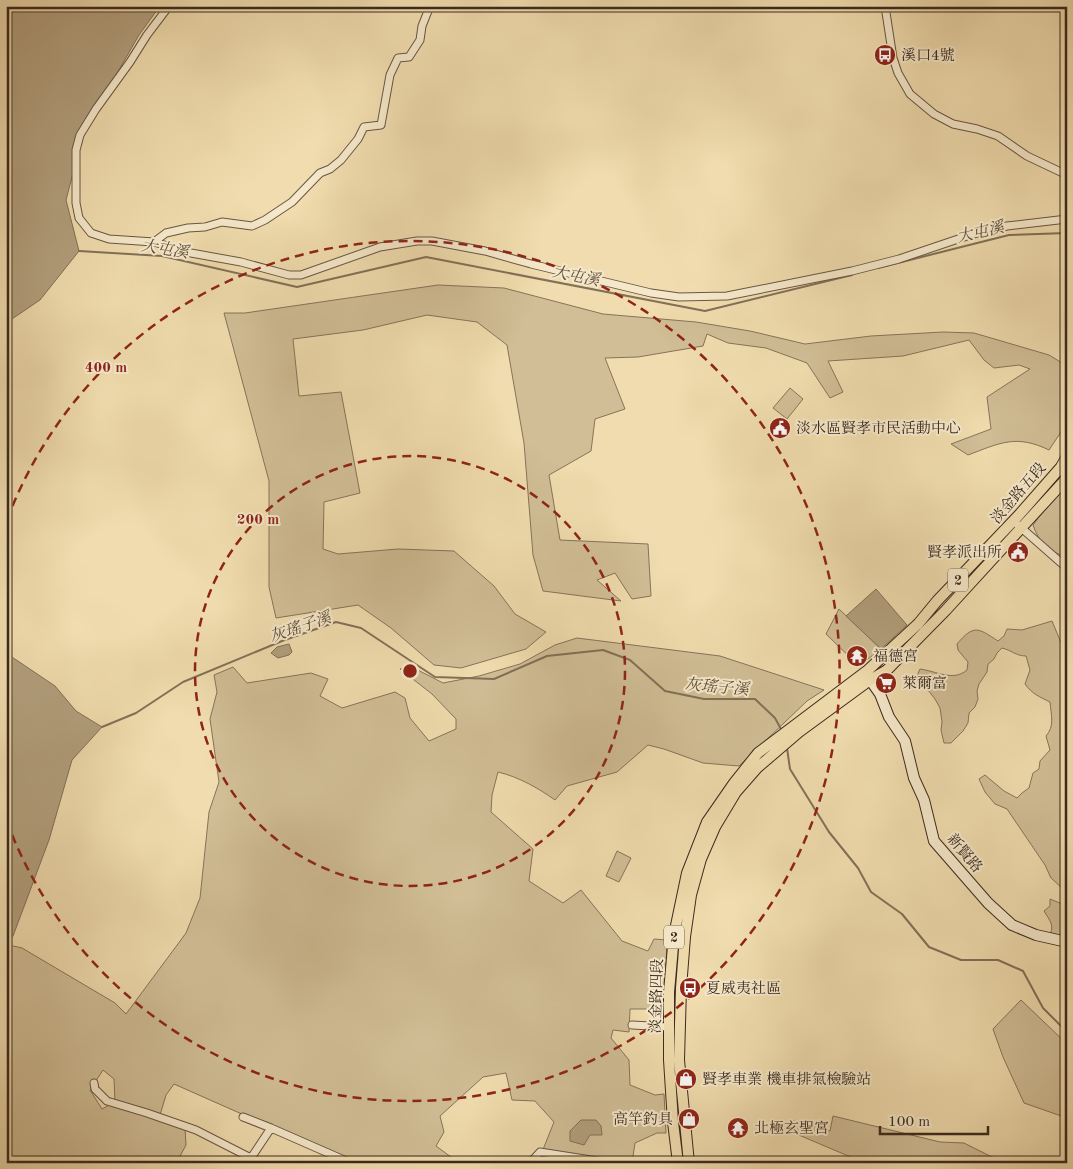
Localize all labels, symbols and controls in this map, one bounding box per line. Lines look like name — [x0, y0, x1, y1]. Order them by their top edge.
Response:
bus stop icon: 溪口4號 — [873, 43, 897, 67]
place label: 溪口4號 — [901, 47, 955, 64]
water label: 大屯溪 — [955, 217, 1008, 246]
water label: 大屯溪 — [140, 236, 192, 262]
water label: 大屯溪 — [551, 263, 603, 290]
text: 400 m — [85, 361, 127, 376]
public building icon: 淡水區賢孝市民活動中心 — [768, 416, 792, 440]
place label: 淡水區賢孝市民活動中心 — [796, 420, 961, 437]
street label: 淡金路五段 — [987, 459, 1049, 527]
text: 200 m — [237, 513, 279, 528]
public building icon: 賢孝派出所 — [1006, 540, 1030, 564]
place label: 賢孝派出所 — [927, 544, 1002, 561]
road number: 2 — [948, 568, 968, 592]
water label: 灰瑤子溪 — [267, 607, 335, 646]
temple icon: 福德宮 — [845, 644, 869, 668]
place label: 福德宮 — [873, 648, 918, 665]
centre of rings — [401, 662, 419, 680]
supermarket icon: 萊爾富 — [874, 671, 898, 695]
water label: 灰瑤子溪 — [684, 675, 752, 699]
place label: 萊爾富 — [902, 675, 947, 692]
street label: 新賢路 — [944, 831, 986, 876]
road number: 2 — [664, 926, 684, 949]
street label: 淡金路四段 — [647, 958, 666, 1034]
bus stop icon: 夏威夷社區 — [678, 976, 702, 1000]
place label: 夏威夷社區 — [706, 980, 781, 997]
shop icon: 賢孝車業 機車排氣檢驗站 — [674, 1067, 698, 1091]
place label: 賢孝車業 機車排氣檢驗站 — [702, 1071, 871, 1088]
scale bar — [880, 1104, 988, 1136]
shop icon: 高竿釣具 — [677, 1107, 701, 1131]
place label: 高竿釣具 — [613, 1111, 673, 1128]
text: 100 m — [888, 1115, 930, 1130]
temple icon: 北極玄聖宮 — [726, 1116, 750, 1140]
place label: 北極玄聖宮 — [754, 1120, 829, 1137]

